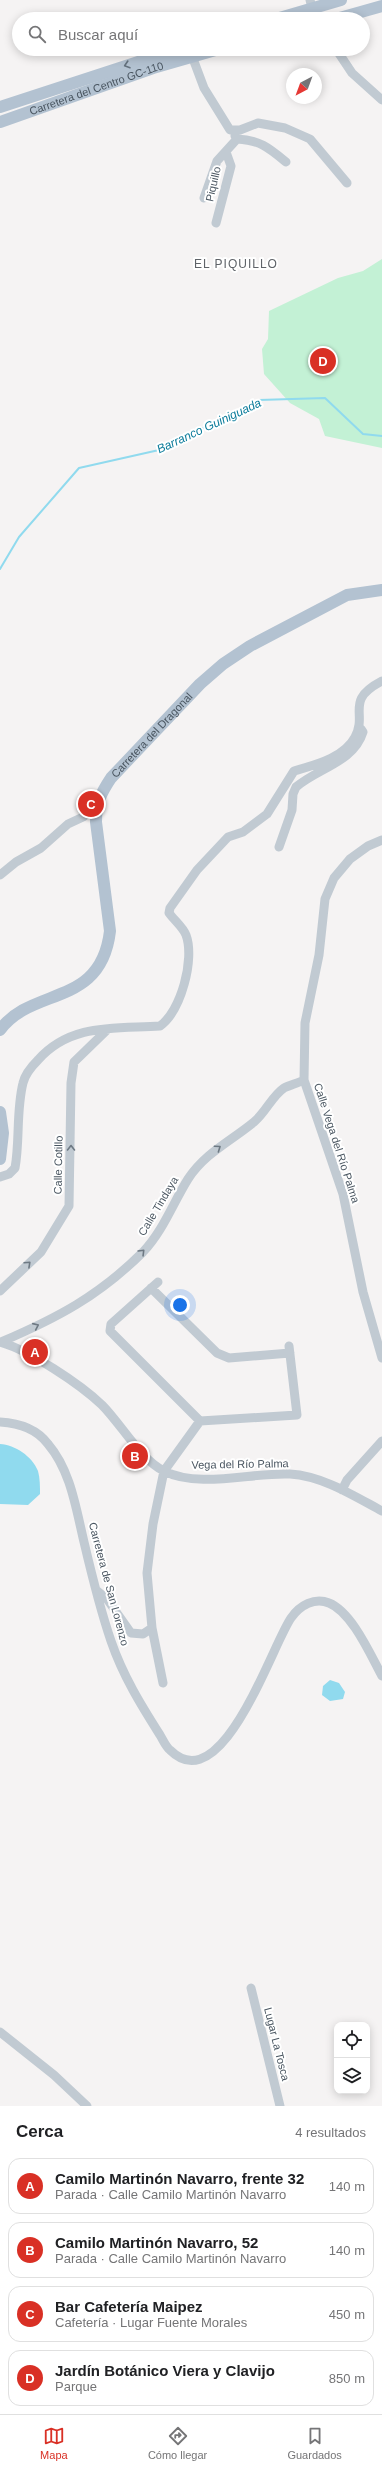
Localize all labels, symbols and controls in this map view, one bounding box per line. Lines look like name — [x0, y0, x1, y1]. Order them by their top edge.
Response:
search box — [12, 12, 370, 56]
icon: search — [26, 23, 48, 45]
text: Buscar aquí — [58, 26, 138, 43]
street label: Carretera del Centro GC-110 — [28, 59, 165, 117]
one-way arrow — [124, 61, 131, 69]
north arrow — [286, 68, 322, 104]
street label: Piquillo — [203, 165, 223, 203]
district label: EL PIQUILLO — [194, 257, 278, 271]
pin: D — [310, 346, 336, 376]
water label: Barranco Guiniguada — [155, 396, 264, 456]
street label: Carretera del Dragonal — [109, 690, 195, 780]
pin: C — [78, 789, 104, 819]
street label: Calle Vega del Río Palma — [312, 1082, 362, 1205]
street label: Calle Cotillo — [51, 1136, 65, 1194]
one-way arrow — [67, 1145, 75, 1151]
one-way arrow — [214, 1145, 221, 1153]
street label: Calle Tindaya — [136, 1174, 181, 1238]
one-way arrow — [137, 1249, 145, 1257]
one-way arrow — [23, 1261, 31, 1269]
your location — [170, 1295, 190, 1315]
one-way arrow — [33, 1323, 40, 1331]
pin: A — [22, 1337, 48, 1367]
pin: B — [122, 1441, 148, 1471]
street label: Vega del Río Palma — [191, 1457, 290, 1471]
street label: Carretera de San Lorenzo — [87, 1521, 131, 1647]
street label: Lugar La Tosca — [262, 2006, 292, 2083]
map controls — [334, 2022, 370, 2094]
button: locate — [334, 2022, 370, 2058]
button: layers — [334, 2058, 370, 2094]
text: Cerca — [16, 2122, 63, 2141]
text: 4 resultados — [295, 2125, 366, 2140]
text: Camilo Martinón Navarro, frente 32 — [55, 2170, 304, 2187]
text: A — [25, 2179, 35, 2194]
text: 140 m — [329, 2179, 365, 2194]
text: Parada · Calle Camilo Martinón Navarro — [55, 2187, 286, 2202]
text: Camilo Martinón Navarro, 52 — [55, 2234, 258, 2251]
text: B — [25, 2243, 35, 2258]
text: 140 m — [329, 2243, 365, 2258]
text: Parada · Calle Camilo Martinón Navarro — [55, 2251, 286, 2266]
text: Bar Cafetería Maipez — [55, 2298, 203, 2315]
text: C — [25, 2307, 35, 2322]
text: 450 m — [329, 2307, 365, 2322]
text: Cafetería · Lugar Fuente Morales — [55, 2315, 247, 2330]
text: Jardín Botánico Viera y Clavijo — [55, 2362, 275, 2379]
text: D — [25, 2371, 35, 2386]
text: 850 m — [329, 2371, 365, 2386]
text: Parque — [55, 2379, 97, 2394]
tab: Mapa — [40, 2425, 68, 2461]
tab: Cómo llegar — [148, 2425, 207, 2461]
tab: Guardados — [287, 2425, 342, 2461]

